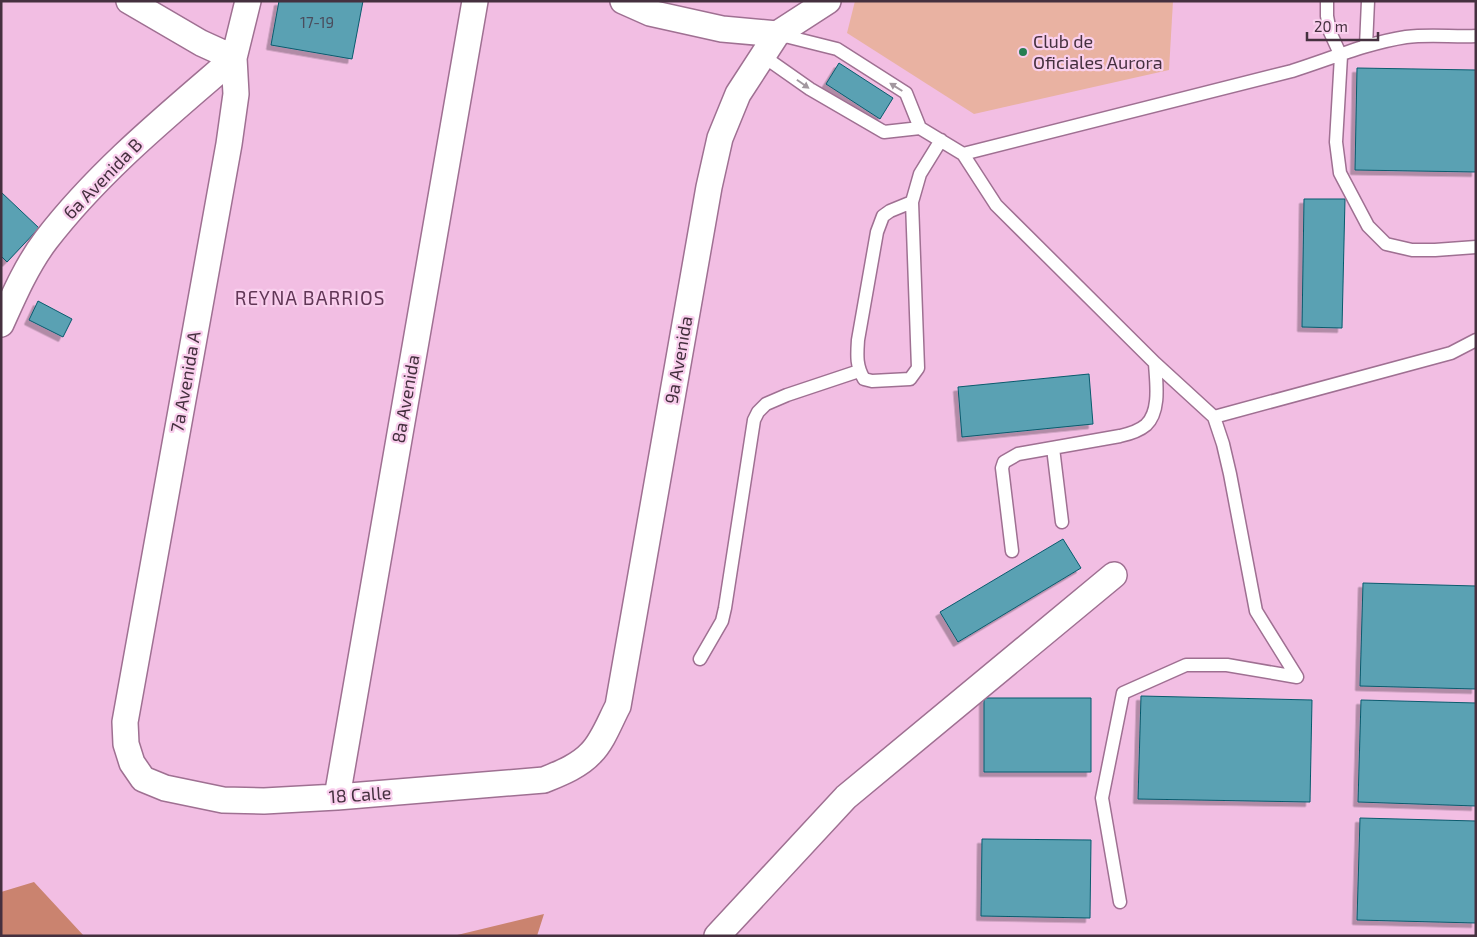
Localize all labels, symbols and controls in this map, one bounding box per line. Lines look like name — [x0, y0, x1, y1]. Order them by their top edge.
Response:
scale bar — [1307, 10, 1378, 42]
house number: 17-19 — [300, 13, 334, 31]
text: 20 m — [1314, 17, 1348, 35]
place label: Club de Oficiales Aurora — [1033, 30, 1163, 73]
marker: Club de Oficiales Aurora — [1017, 46, 1029, 58]
one-way arrow — [796, 79, 809, 89]
one-way arrow — [889, 82, 903, 92]
street label: 6a Avenida B — [58, 133, 146, 223]
district label: REYNA BARRIOS — [235, 286, 385, 309]
street label: 9a Avenida — [659, 314, 697, 405]
street label: 7a Avenida A — [165, 329, 205, 434]
street label: 8a Avenida — [386, 353, 424, 445]
street label: 18 Calle — [328, 781, 392, 807]

